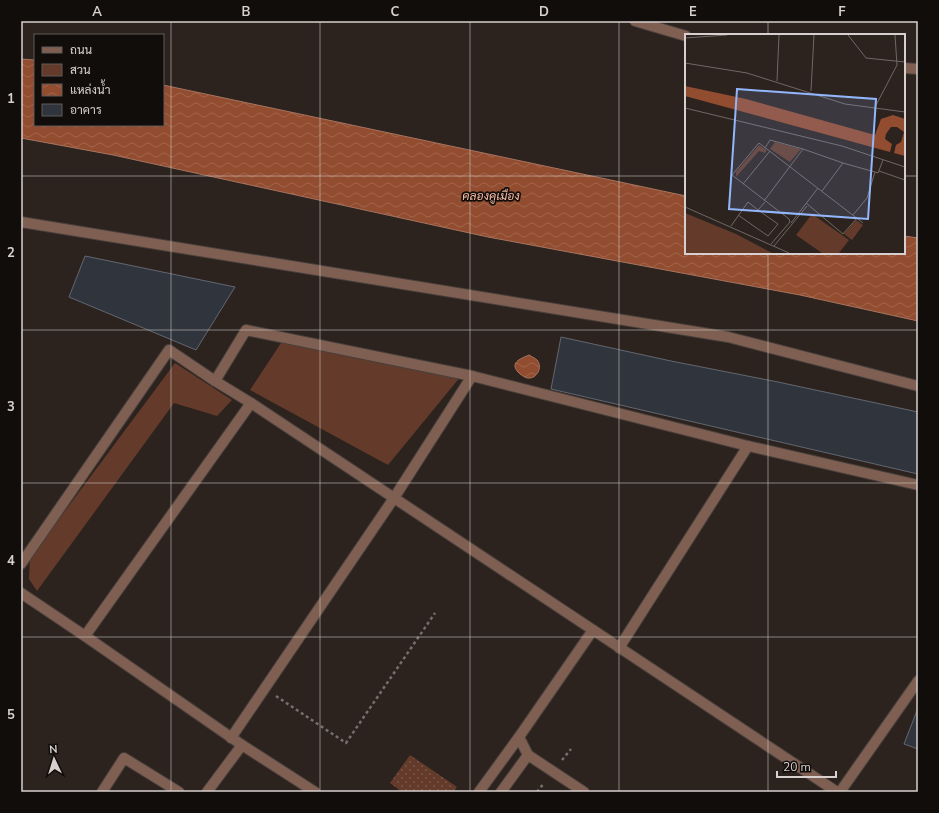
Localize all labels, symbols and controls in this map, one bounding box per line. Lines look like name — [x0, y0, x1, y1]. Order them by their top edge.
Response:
text: A — [92, 3, 102, 21]
text: B — [242, 3, 251, 21]
text: C — [391, 3, 400, 21]
text: D — [539, 3, 549, 21]
text: E — [689, 3, 697, 21]
text: F — [838, 3, 846, 21]
legend — [34, 34, 164, 126]
inset map — [685, 34, 905, 254]
text: ถนน — [70, 42, 93, 58]
text: สวน — [70, 62, 91, 78]
text: แหล่งน้ำ — [70, 79, 110, 98]
text: 1 — [7, 90, 15, 108]
text: อาคาร — [70, 102, 102, 118]
water label: คลองคูเมือง — [462, 188, 520, 204]
text: 2 — [7, 244, 15, 262]
text: 3 — [7, 398, 15, 416]
text: 4 — [7, 552, 15, 570]
text: 5 — [7, 706, 15, 724]
north arrow — [34, 739, 74, 779]
text: N — [49, 742, 58, 757]
scale bar — [777, 753, 836, 779]
text: 20 m — [783, 759, 811, 775]

